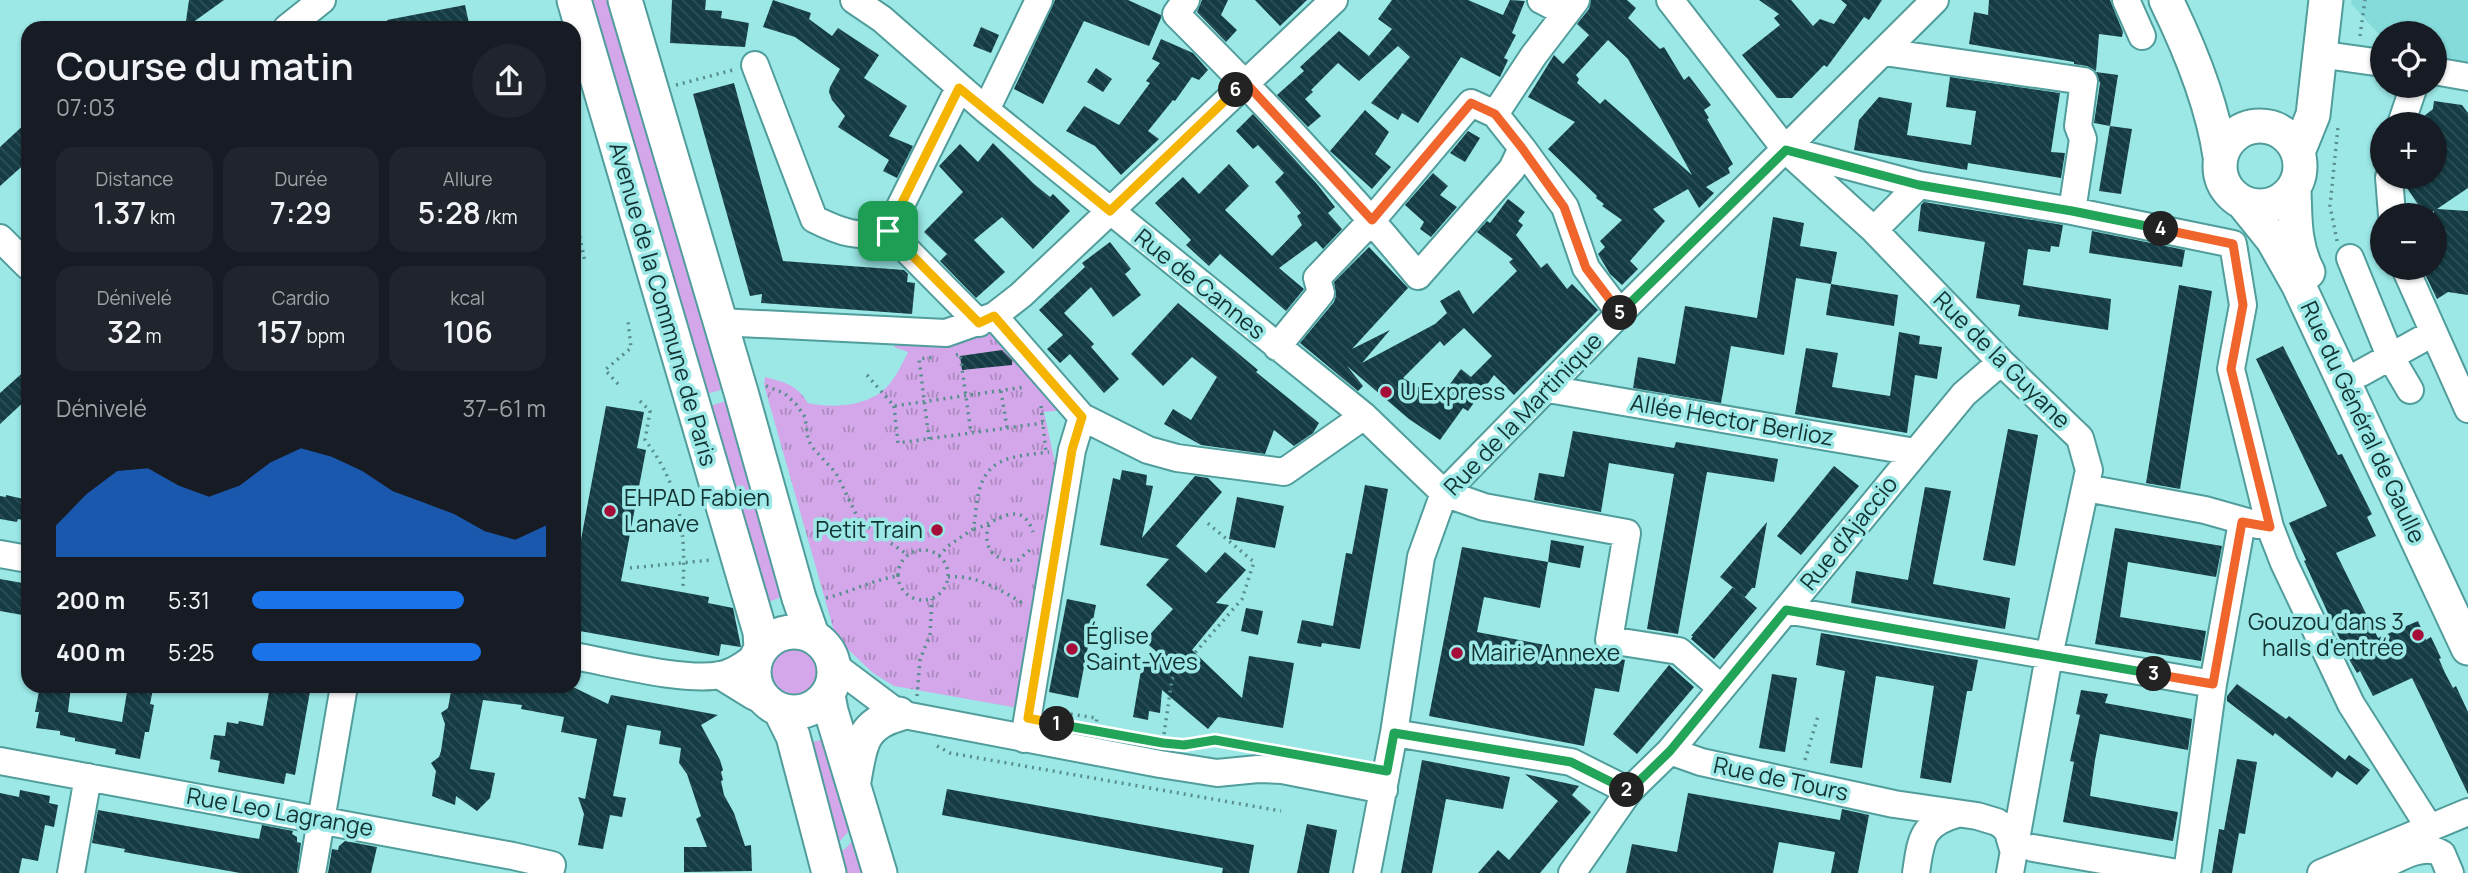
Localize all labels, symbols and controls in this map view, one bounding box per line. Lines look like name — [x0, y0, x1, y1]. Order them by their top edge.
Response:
map controls — [2370, 21, 2447, 280]
button: locate — [2370, 21, 2447, 98]
text: Course du matin — [56, 39, 354, 91]
button: share — [472, 44, 546, 118]
pin: 6 — [1218, 72, 1254, 108]
text: 6 — [1230, 76, 1241, 102]
text: 07:03 — [56, 91, 115, 123]
button: + — [2370, 112, 2447, 189]
street label: Avenue de la Commune de Paris — [602, 138, 726, 469]
text: Distance — [95, 166, 173, 192]
text: Durée — [274, 166, 328, 192]
text: Allure — [443, 166, 493, 192]
text: 1.37 — [93, 192, 146, 233]
text: 7:29 — [270, 192, 332, 233]
text: 5:28 — [418, 192, 481, 233]
pin — [858, 201, 918, 261]
button: − — [2370, 203, 2447, 280]
text: km — [146, 204, 175, 230]
text: /km — [481, 204, 518, 230]
icon: arrive — [869, 212, 907, 250]
pin: 4 — [2144, 212, 2178, 246]
text: 4 — [2155, 215, 2166, 241]
street label: Rue de Cannes — [1128, 220, 1273, 346]
street label: Rue de la Guyane — [1927, 284, 2078, 435]
text: Dénivelé — [97, 285, 172, 311]
text: Cardio — [272, 285, 330, 311]
text: kcal — [450, 285, 485, 311]
street label: Rue du Général de Gaulle — [2294, 295, 2434, 548]
pin: 5 — [1602, 296, 1638, 330]
text: 5 — [1614, 299, 1625, 325]
text: 32 — [107, 311, 142, 352]
text: 157 — [257, 311, 303, 352]
text: 106 — [442, 311, 493, 352]
text: m — [142, 323, 162, 349]
text: bpm — [303, 323, 345, 349]
street label: Rue de la Martinique — [1436, 325, 1609, 502]
place label: U Express — [1400, 375, 1505, 407]
marker: U Express — [1378, 384, 1394, 400]
street label: Allée Hector Berlioz — [1628, 385, 1836, 453]
text: Dénivelé — [56, 392, 147, 424]
text: 37–61 m — [463, 392, 546, 424]
street label: Rue d'Ajaccio — [1792, 468, 1904, 596]
place label: EHPAD Fabien Lanave — [624, 481, 770, 539]
marker: EHPAD Fabien Lanave — [602, 503, 618, 519]
place label: Petit Train — [815, 513, 923, 545]
marker: Petit Train — [929, 522, 945, 538]
text: 200 m — [56, 584, 125, 616]
text: 5:31 — [168, 584, 210, 616]
place label: Gouzou dans 3 halls d'entrée — [2248, 605, 2404, 663]
place label: Église Saint-Yves — [1086, 619, 1198, 677]
marker: Gouzou dans 3 halls d'entrée — [2410, 627, 2426, 643]
text: 400 m — [56, 636, 126, 668]
text: 5:25 — [168, 636, 215, 668]
place label: Mairie Annexe — [1471, 636, 1620, 668]
marker: Église Saint-Yves — [1064, 641, 1080, 657]
marker: Mairie Annexe — [1449, 645, 1465, 661]
pin: 3 — [2136, 656, 2172, 692]
text: 3 — [2148, 660, 2159, 686]
pin: 1 — [1040, 706, 1074, 742]
text: 1 — [1052, 710, 1061, 736]
street label: Rue de Tours — [1711, 748, 1852, 808]
pin: 2 — [1610, 772, 1644, 808]
text: 2 — [1621, 776, 1632, 802]
street label: Rue Leo Lagrange — [184, 779, 376, 843]

